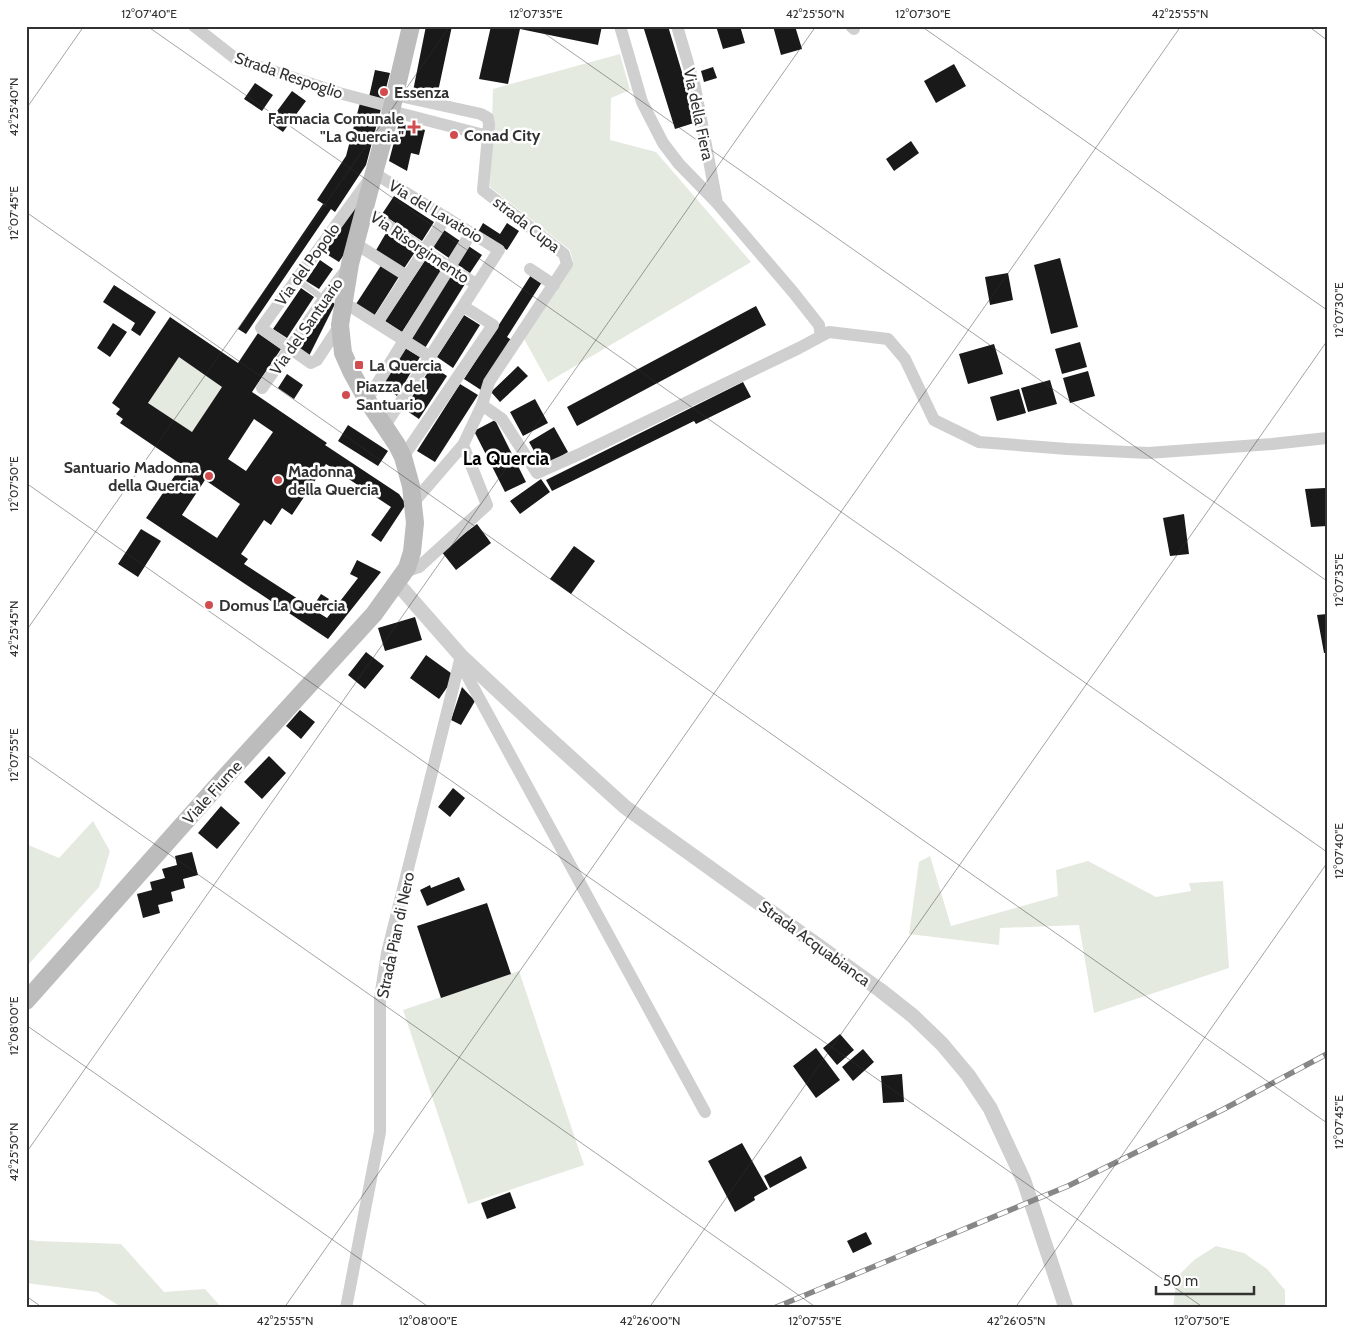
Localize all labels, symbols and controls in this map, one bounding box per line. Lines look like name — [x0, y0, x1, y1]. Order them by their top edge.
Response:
text: 12°07'40"E — [121, 6, 177, 21]
text: 12°07'35"E — [509, 6, 563, 21]
text: 42°25'50"N — [786, 6, 844, 21]
text: 12°07'30"E — [895, 6, 951, 21]
text: 42°25'55"N — [1152, 6, 1208, 21]
street label: Strada Respoglio — [232, 48, 346, 103]
street label: Via della Fiera — [679, 66, 718, 162]
text: 42°25'40"N — [6, 78, 21, 136]
place label: Essenza — [394, 83, 449, 102]
marker: Essenza — [378, 86, 390, 98]
place label: Farmacia Comunale "La Quercia" — [268, 109, 404, 146]
marker: Farmacia Comunale "La Quercia" — [408, 121, 420, 133]
place label: Conad City — [464, 126, 541, 145]
marker: Conad City — [448, 129, 460, 141]
street label: Via del Lavatoio — [385, 176, 486, 247]
text: 12°07'45"E — [6, 186, 21, 240]
street label: strada Cupa — [490, 192, 564, 257]
street label: Via Risorgimento — [367, 207, 473, 288]
street label: Via del Popolo — [271, 219, 344, 309]
street label: Via del Santuario — [266, 274, 347, 378]
text: 12°07'30"E — [1331, 282, 1346, 338]
place label: La Quercia — [369, 356, 442, 375]
marker: La Quercia — [353, 359, 365, 371]
place label: Piazza del Santuario — [356, 377, 426, 414]
marker: Piazza del Santuario — [340, 389, 352, 401]
district label: La Quercia — [463, 447, 550, 470]
text: 12°07'50"E — [6, 456, 21, 512]
place label: Santuario Madonna della Quercia — [64, 458, 199, 495]
place label: Madonna della Quercia — [288, 462, 379, 499]
marker: Santuario Madonna della Quercia — [203, 470, 215, 482]
marker: Madonna della Quercia — [272, 474, 284, 486]
text: 12°07'35"E — [1331, 553, 1346, 607]
place label: Domus La Quercia — [219, 596, 346, 615]
marker: Domus La Quercia — [203, 599, 215, 611]
text: 42°25'45"N — [6, 600, 21, 658]
text: 12°07'55"E — [6, 728, 21, 782]
street label: Viale Fiume — [179, 757, 246, 828]
text: 12°07'40"E — [1331, 823, 1346, 879]
street label: Strada Pian di Nero — [373, 870, 418, 1000]
street label: Strada Acquabianca — [755, 897, 874, 990]
text: 12°08'00"E — [6, 996, 21, 1055]
text: 12°07'45"E — [1331, 1095, 1346, 1149]
text: 42°25'50"N — [6, 1123, 21, 1181]
scale bar — [1156, 1264, 1253, 1296]
text: 50 m — [1163, 1272, 1198, 1290]
text: 42°25'55"N — [257, 1313, 313, 1328]
text: 12°08'00"E — [399, 1313, 458, 1328]
text: 42°26'00"N — [620, 1313, 680, 1328]
text: 12°07'55"E — [788, 1313, 842, 1328]
text: 42°26'05"N — [986, 1313, 1046, 1328]
text: 12°07'50"E — [1174, 1313, 1230, 1328]

